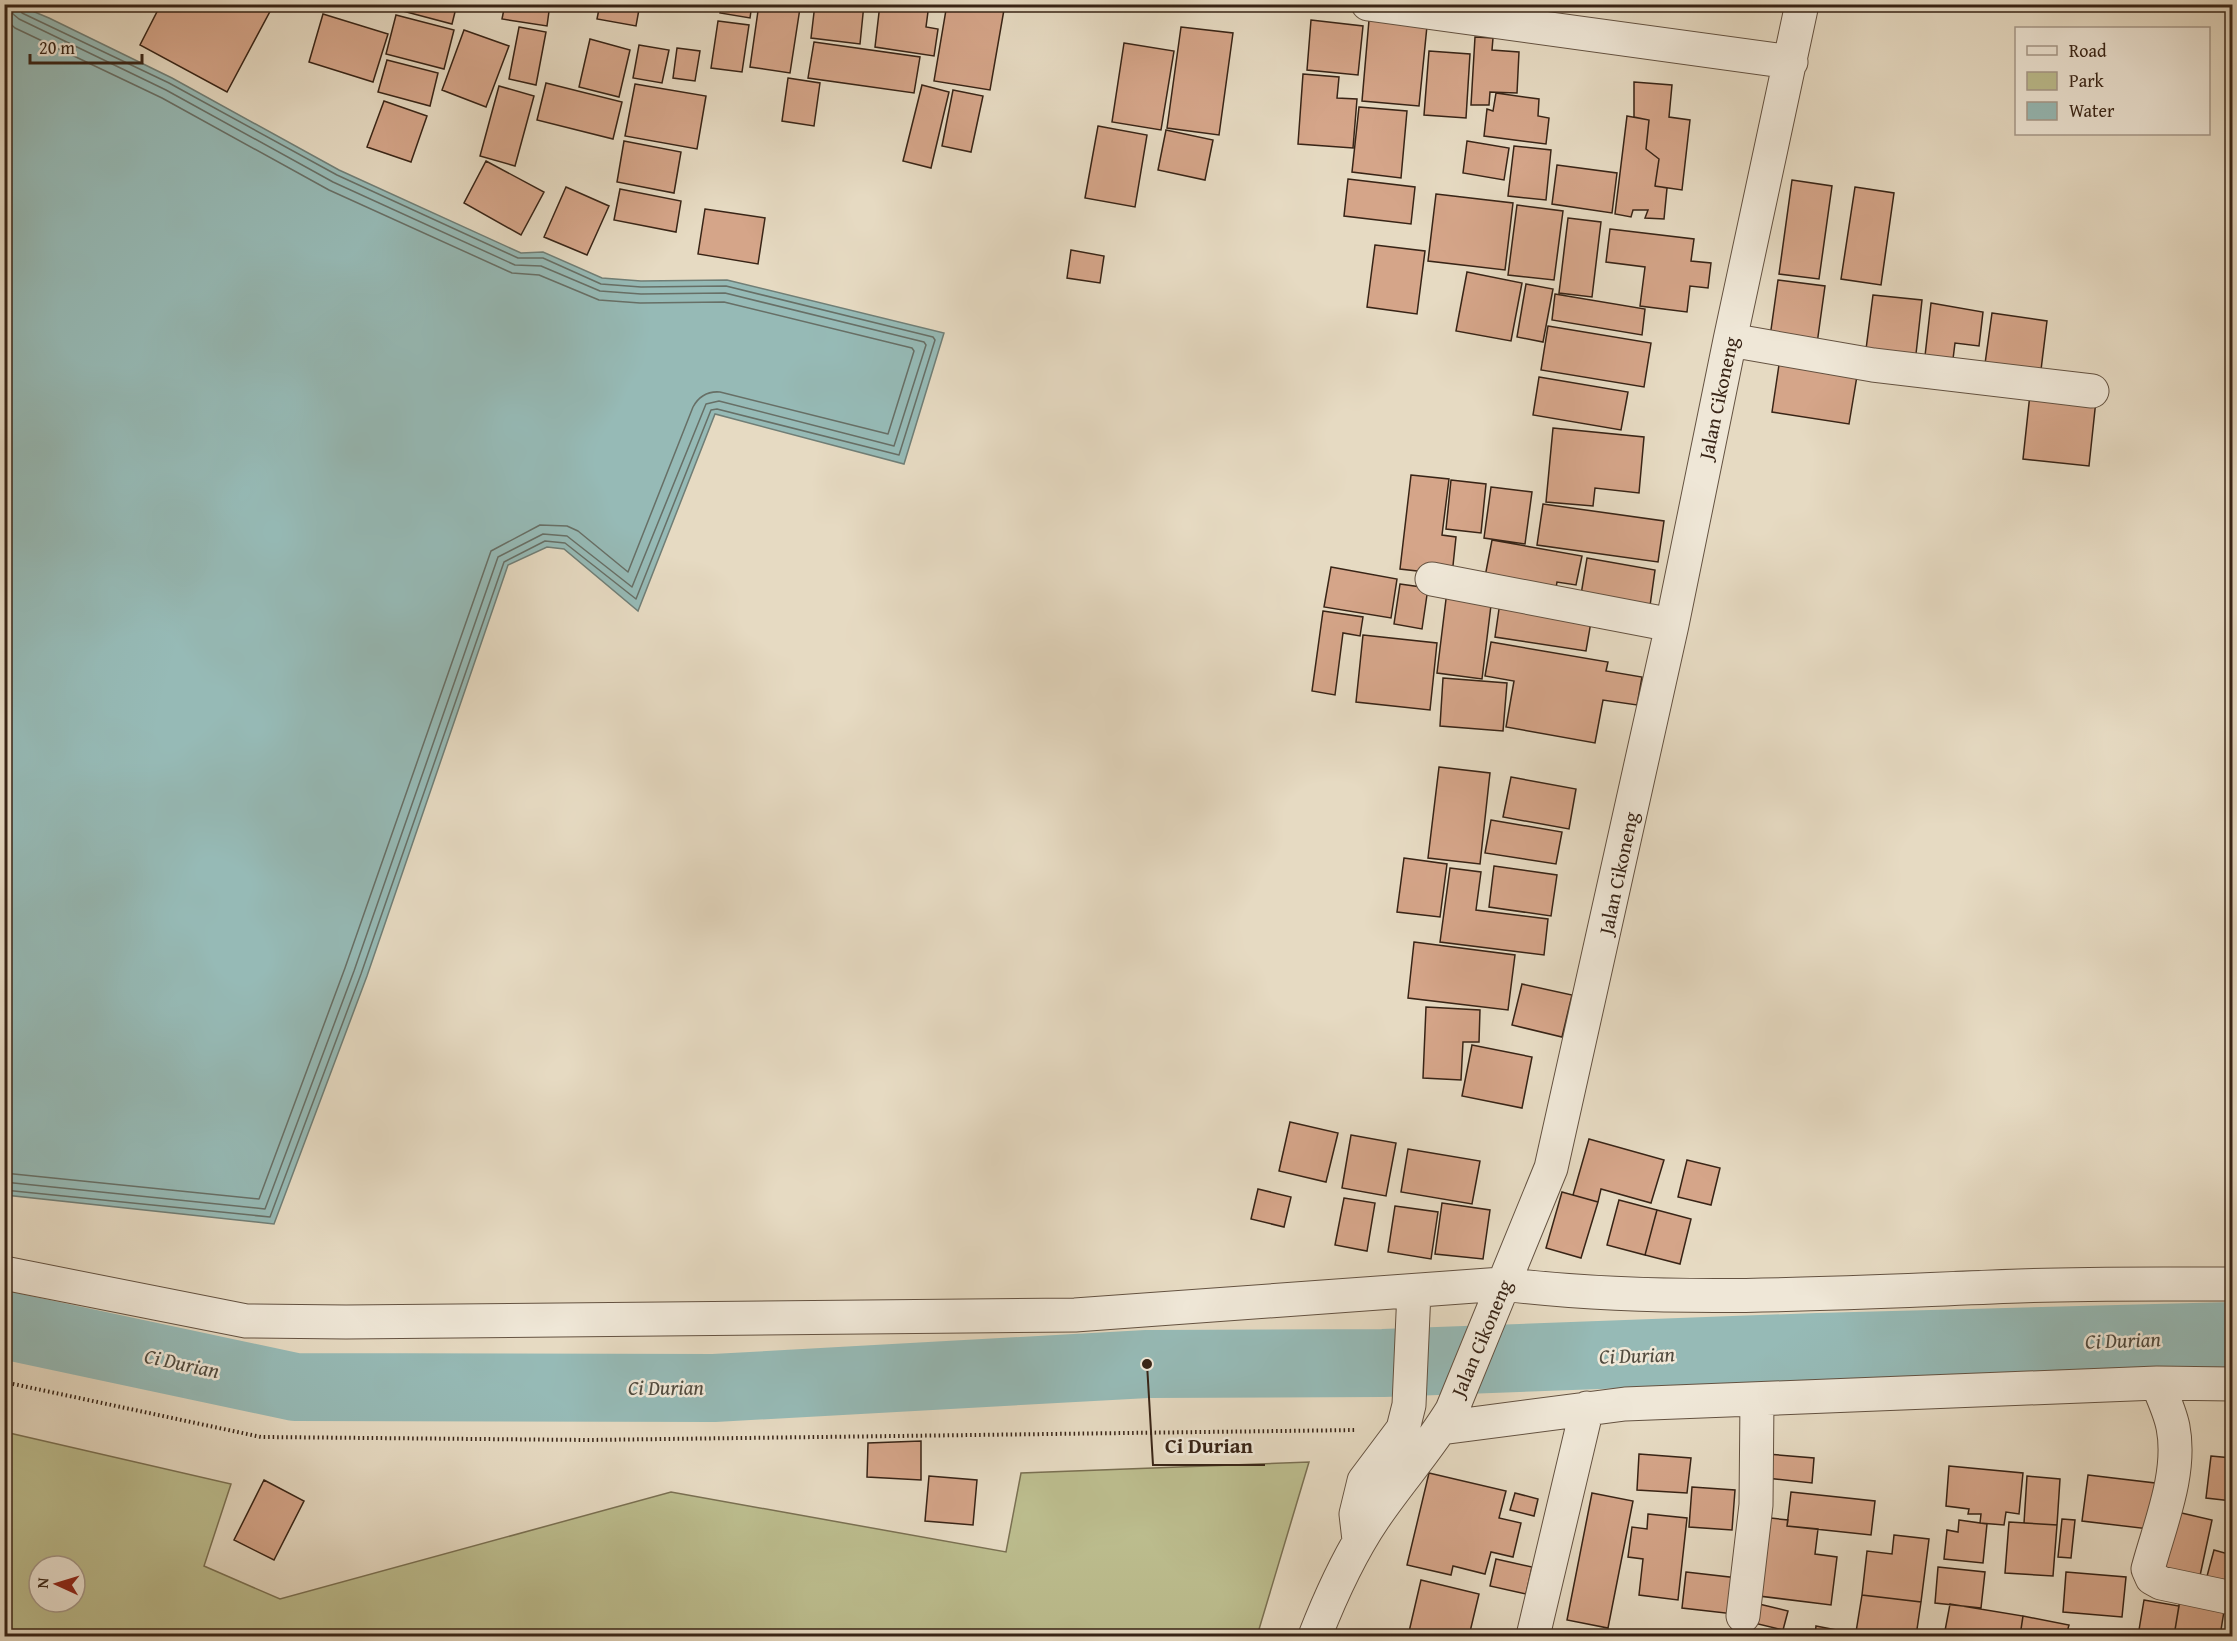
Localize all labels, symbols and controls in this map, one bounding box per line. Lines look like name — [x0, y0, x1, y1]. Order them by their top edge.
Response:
scale bar — [30, 27, 142, 65]
legend — [2015, 27, 2210, 135]
text: 20 m — [39, 34, 75, 61]
text: Road — [2069, 37, 2107, 64]
text: Park — [2069, 67, 2105, 94]
text: Water — [2069, 97, 2115, 124]
street label: Jalan Cikoneng — [1690, 334, 1745, 465]
street label: Jalan Cikoneng — [1590, 809, 1645, 940]
street label: Jalan Cikoneng — [1442, 1275, 1519, 1404]
water label: Ci Durian — [2085, 1323, 2162, 1357]
water label: Ci Durian — [1599, 1338, 1676, 1372]
water label: Ci Durian — [142, 1340, 223, 1386]
water label: Ci Durian — [628, 1372, 704, 1403]
callout: Ci Durian — [1153, 1426, 1265, 1465]
text: Ci Durian — [1165, 1430, 1254, 1461]
north arrow — [27, 1554, 87, 1614]
text: N — [30, 1576, 54, 1589]

